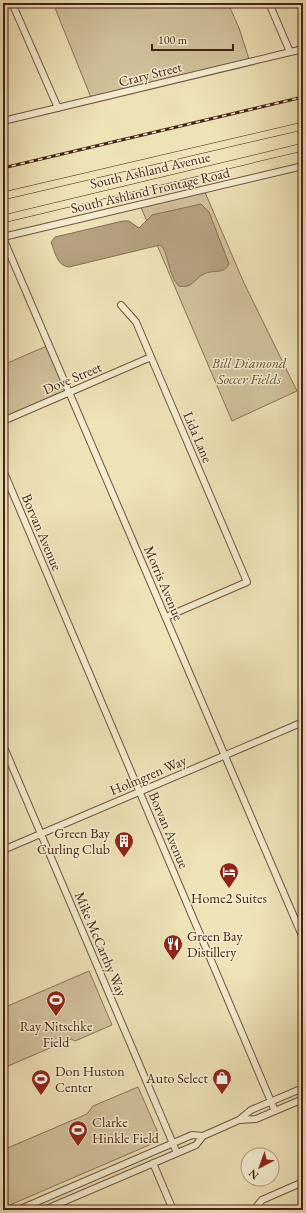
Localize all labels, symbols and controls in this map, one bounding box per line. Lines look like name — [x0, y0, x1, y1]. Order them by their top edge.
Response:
scale bar — [152, 26, 233, 52]
text: 100 m — [158, 32, 188, 48]
street label: Crary Street — [116, 57, 184, 91]
street label: South Ashland Avenue — [88, 147, 212, 193]
street label: South Ashland Frontage Road — [69, 163, 232, 217]
park label: Bill Diamond Soccer Fields — [211, 354, 287, 388]
street label: Dove Street — [40, 357, 105, 398]
street label: Lida Lane — [179, 409, 217, 466]
street label: Borvan Avenue — [18, 491, 66, 574]
street label: Morris Avenue — [140, 543, 188, 624]
street label: Holmgren Way — [107, 750, 190, 799]
street label: Borvan Avenue — [145, 789, 193, 872]
place label: Green Bay Curling Club — [37, 824, 111, 858]
building icon: Green Bay Curling Club — [113, 830, 135, 858]
hotel icon: Home2 Suites — [218, 861, 240, 889]
street label: Mike McCarthy Way — [71, 889, 132, 1000]
place label: Home2 Suites — [191, 889, 267, 907]
place label: Green Bay Distillery — [187, 927, 244, 961]
restaurant icon: Green Bay Distillery — [162, 933, 184, 961]
sports icon: Ray Nitschke Field — [45, 989, 67, 1017]
place label: Ray Nitschke Field — [20, 1017, 93, 1051]
place label: Don Huston Center — [55, 1062, 125, 1096]
shop icon: Auto Select — [211, 1067, 233, 1095]
sports icon: Don Huston Center — [30, 1068, 52, 1096]
place label: Auto Select — [145, 1069, 209, 1087]
place label: Clarke Hinkle Field — [92, 1113, 160, 1147]
sports icon: Clarke Hinkle Field — [67, 1119, 89, 1147]
north arrow — [240, 1147, 280, 1187]
text: N — [245, 1166, 261, 1183]

